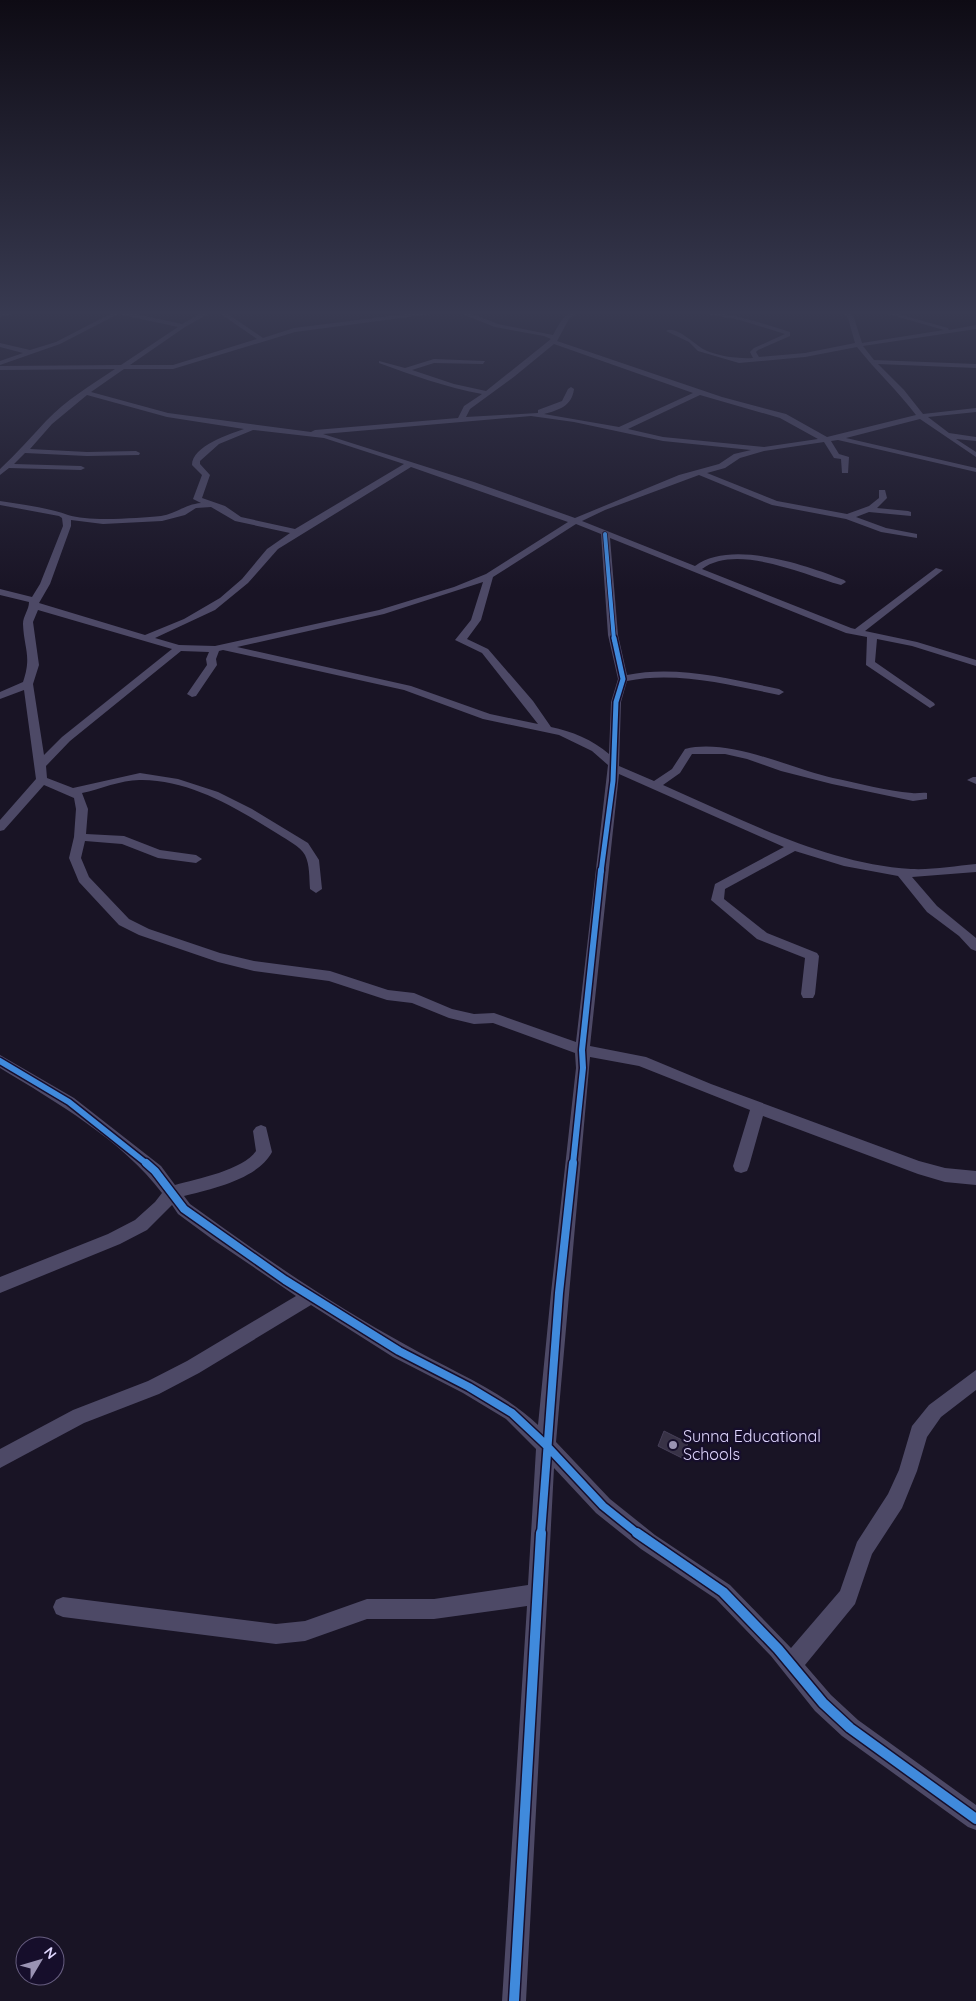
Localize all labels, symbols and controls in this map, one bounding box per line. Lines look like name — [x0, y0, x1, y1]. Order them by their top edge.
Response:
place label: Sunna Educational Schools — [683, 1426, 821, 1464]
marker: Sunna Educational Schools — [667, 1439, 679, 1451]
north arrow — [15, 1936, 65, 1986]
text: N — [40, 1943, 61, 1963]

